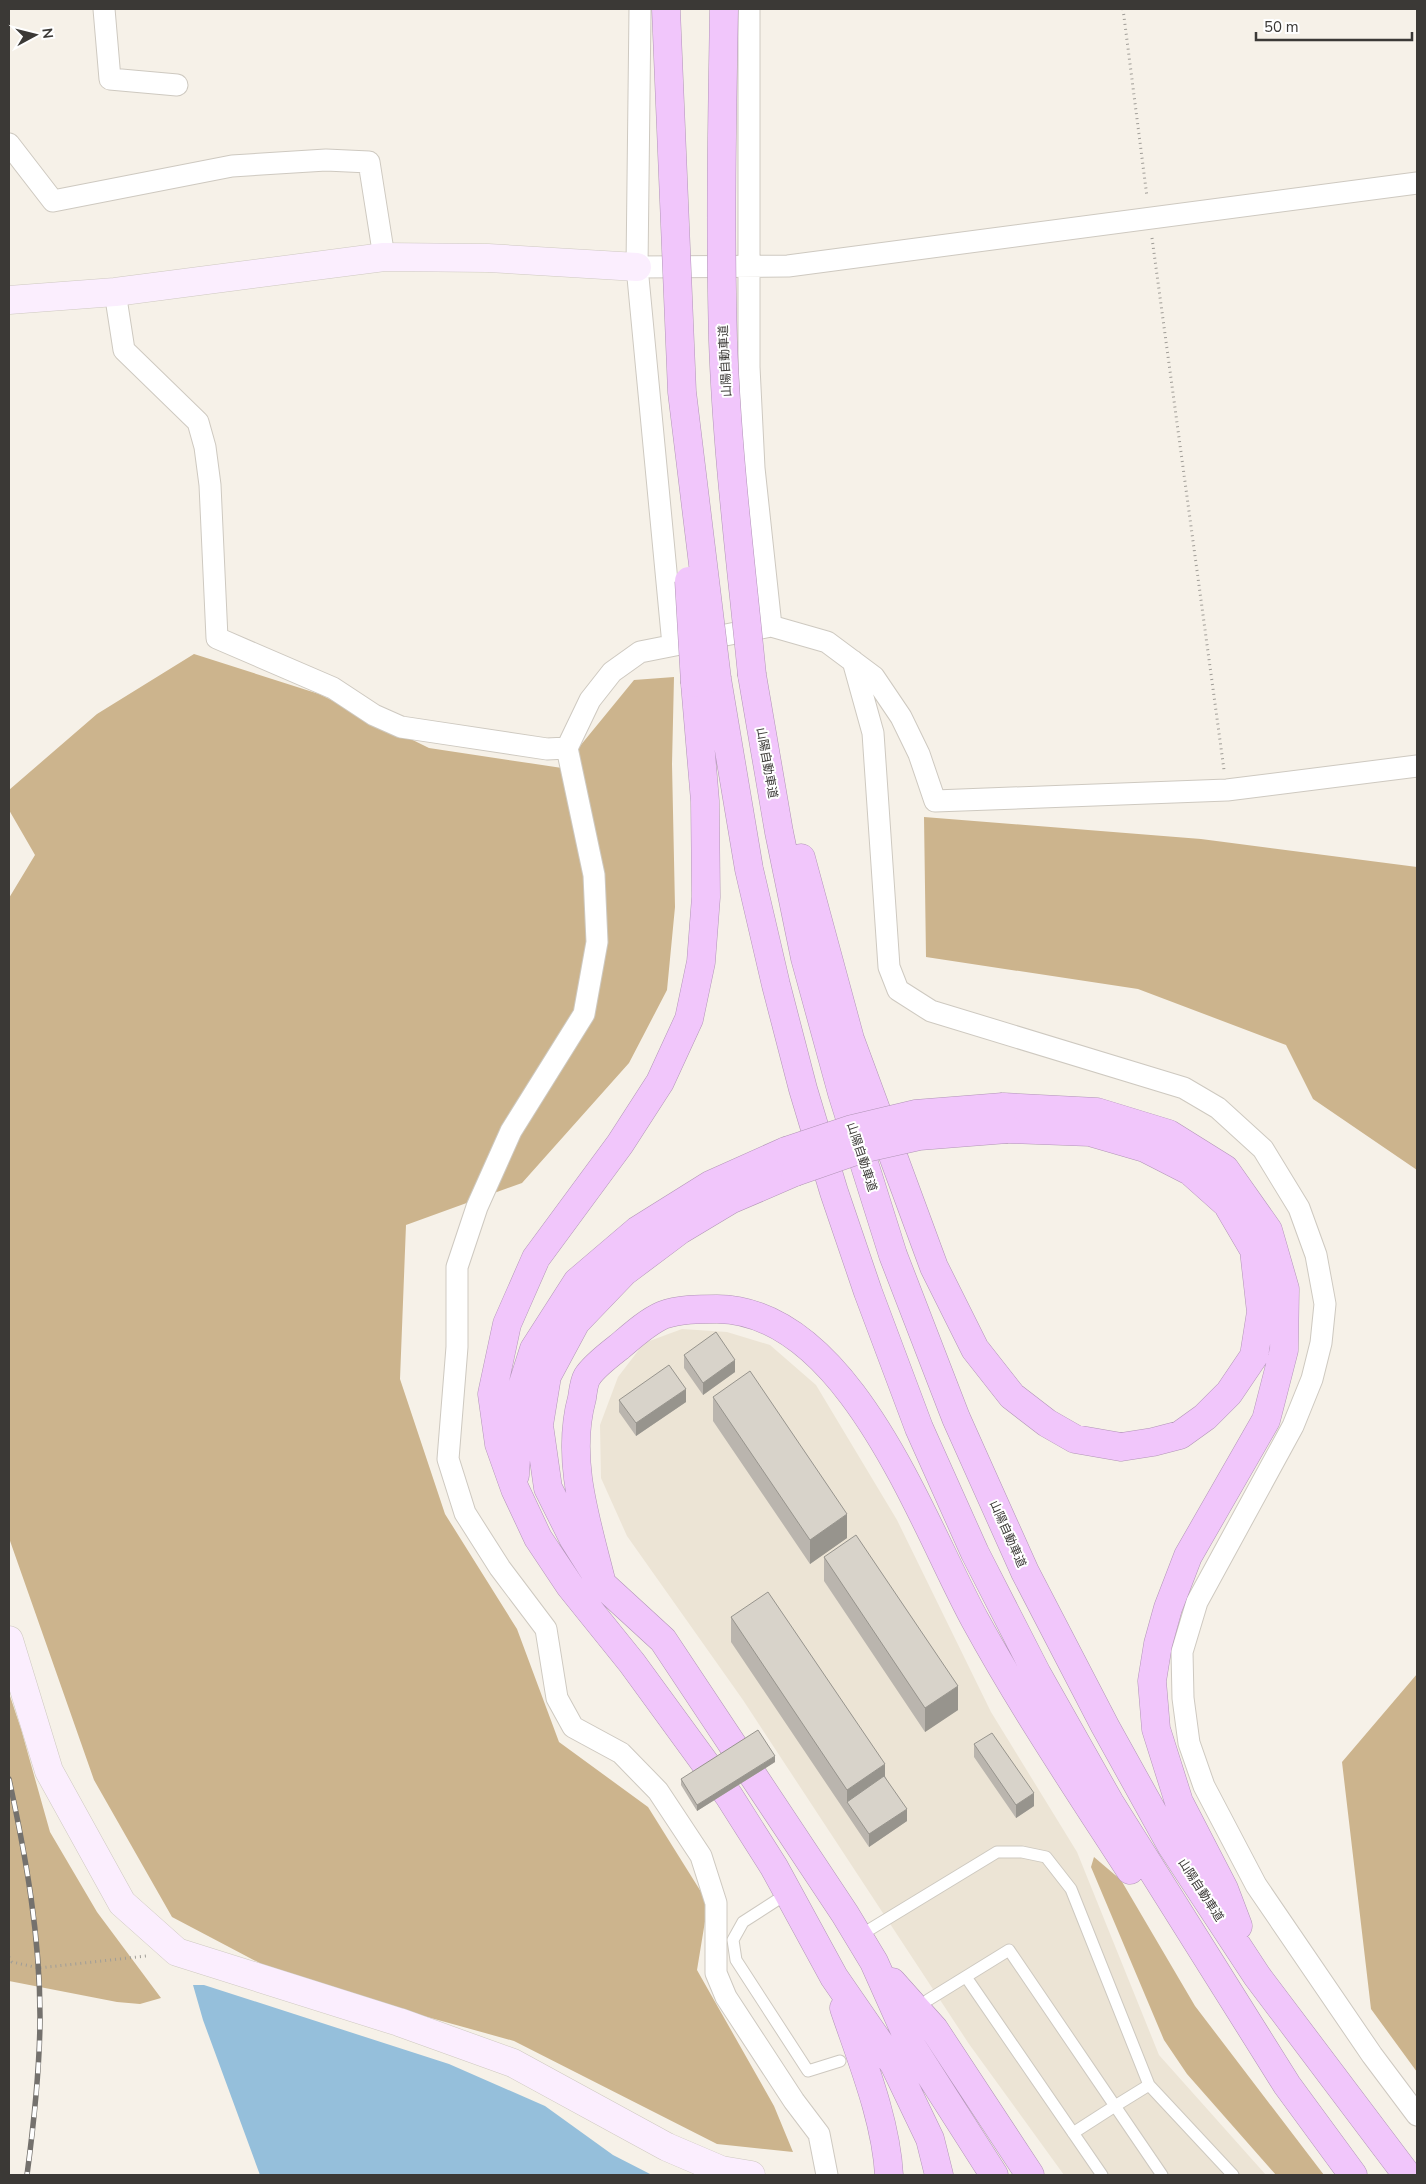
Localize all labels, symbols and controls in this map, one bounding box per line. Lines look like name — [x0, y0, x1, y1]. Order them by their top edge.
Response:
north arrow — [10, 10, 60, 60]
scale bar — [1256, 10, 1412, 42]
text: 50 m — [1264, 17, 1299, 37]
text: N — [37, 27, 57, 40]
street label: 山陽自動車道 — [715, 325, 735, 397]
street label: 山陽自動車道 — [753, 726, 781, 800]
street label: 山陽自動車道 — [843, 1120, 881, 1194]
street label: 山陽自動車道 — [986, 1498, 1030, 1570]
street label: 山陽自動車道 — [1175, 1855, 1227, 1925]

